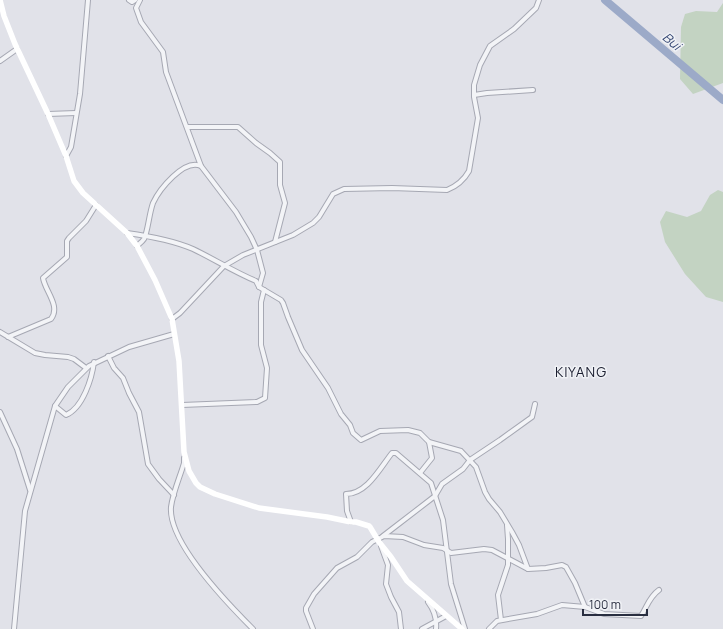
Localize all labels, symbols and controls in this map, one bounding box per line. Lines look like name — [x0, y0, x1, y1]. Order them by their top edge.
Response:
water label: Bui — [659, 28, 686, 55]
district label: KIYANG — [555, 362, 607, 381]
scale bar — [583, 591, 647, 617]
text: 100 m — [589, 596, 621, 613]

